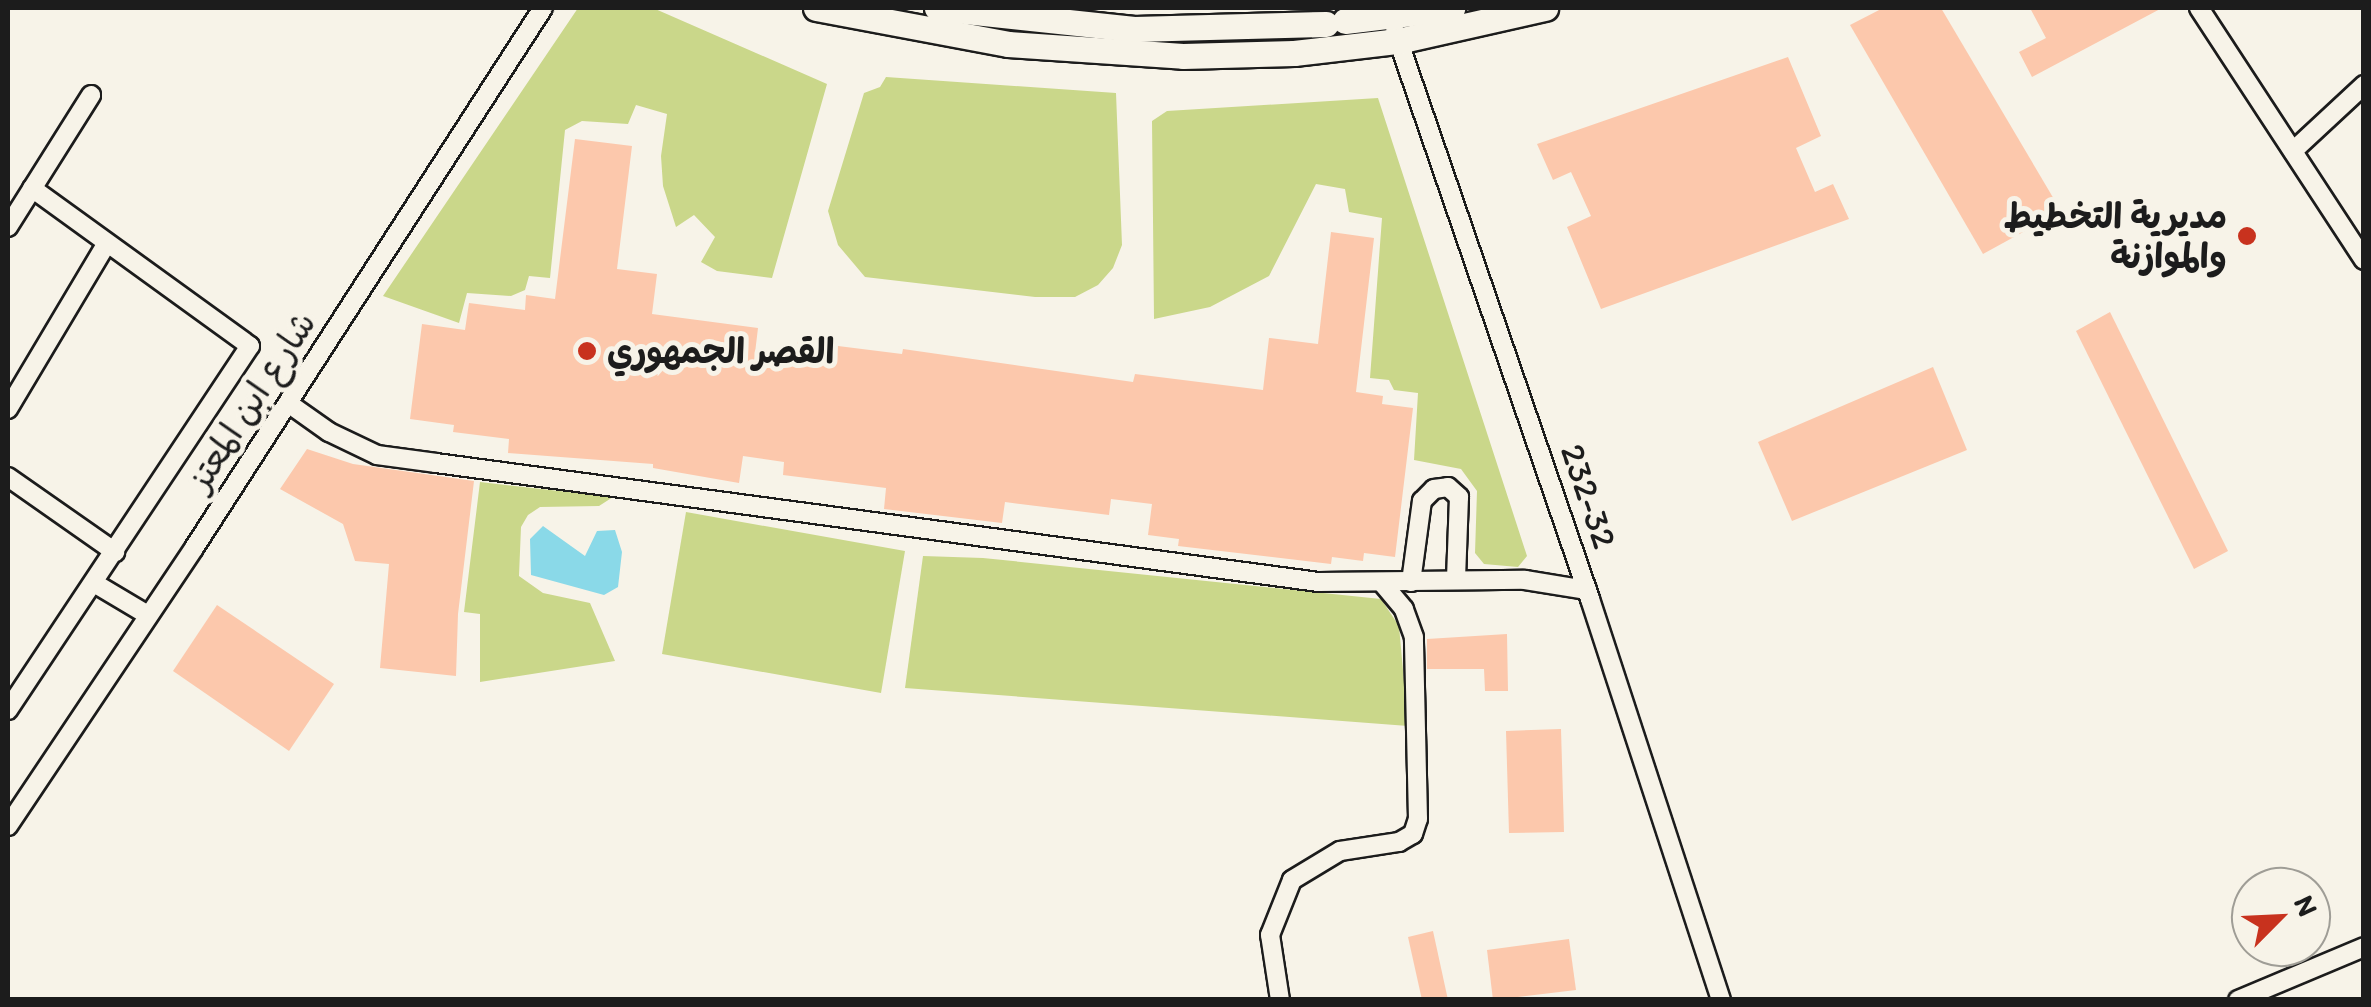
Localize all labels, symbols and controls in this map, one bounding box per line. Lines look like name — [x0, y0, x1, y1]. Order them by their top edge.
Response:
place label: مديرية التخطيط والموازنة — [2004, 195, 2227, 277]
marker: مديرية التخطيط والموازنة — [2236, 225, 2258, 247]
street label: شارع ابن المعتز — [178, 304, 324, 498]
place label: القصر الجمهوري — [607, 330, 834, 372]
marker: القصر الجمهوري — [576, 340, 598, 362]
street label: 232-32 — [1552, 438, 1626, 554]
north arrow — [2231, 867, 2331, 967]
text: N — [2287, 890, 2326, 921]

